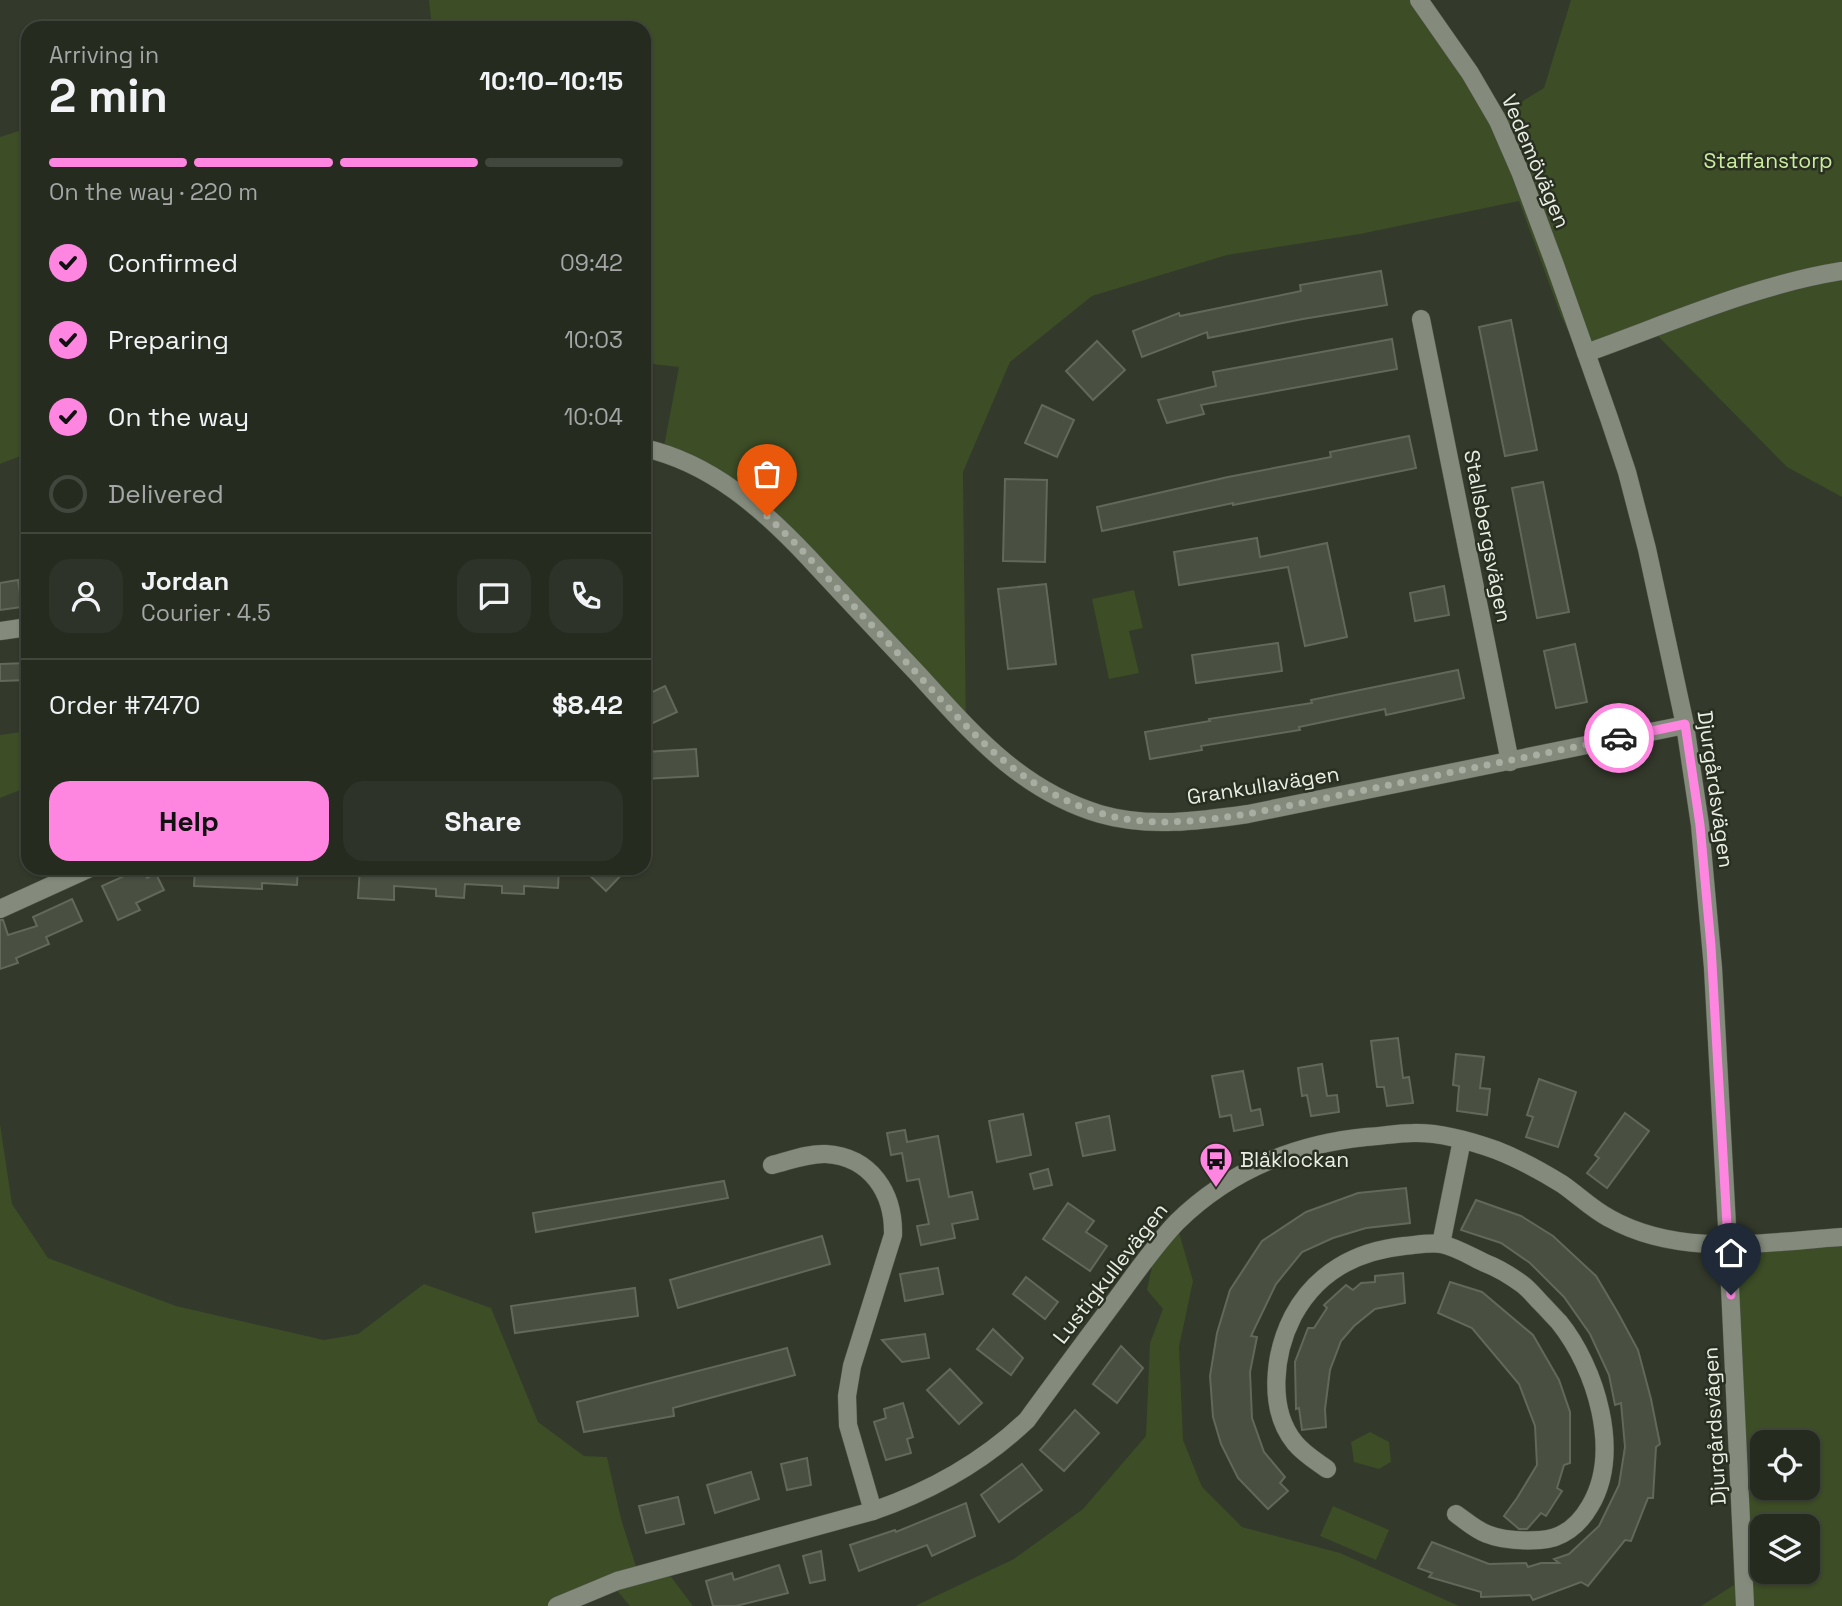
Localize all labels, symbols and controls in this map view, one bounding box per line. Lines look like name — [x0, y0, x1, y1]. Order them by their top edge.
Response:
text: Arriving in — [49, 40, 159, 70]
text: 10:10–10:15 — [479, 64, 623, 98]
text: 2 min — [49, 67, 168, 125]
street label: Vedemövägen — [1496, 90, 1576, 232]
park label: Staffanstorp — [1703, 147, 1833, 174]
text: On the way · 220 m — [49, 177, 258, 207]
icon: check — [49, 244, 87, 282]
text: Confirmed — [108, 246, 238, 280]
text: 09:42 — [560, 248, 623, 278]
icon: check — [49, 321, 87, 359]
text: Preparing — [108, 323, 229, 357]
text: 10:03 — [564, 325, 623, 355]
icon: check — [49, 398, 87, 436]
text: On the way — [108, 400, 249, 434]
text: 10:04 — [564, 402, 623, 432]
pin — [737, 444, 797, 516]
street label: Stallsbergsvägen — [1458, 447, 1518, 625]
icon: bag — [748, 455, 786, 493]
text: Delivered — [108, 477, 224, 511]
button: person — [49, 559, 123, 633]
button: chat — [457, 559, 531, 633]
button: phone — [549, 559, 623, 633]
text: Jordan — [141, 564, 229, 598]
text: Courier · 4.5 — [141, 598, 271, 628]
text: Order #7470 — [49, 688, 200, 722]
text: $8.42 — [552, 688, 623, 722]
courier — [1584, 703, 1654, 773]
street label: Djurgårdsvägen — [1692, 709, 1740, 869]
icon: car — [1600, 719, 1638, 757]
street label: Grankullavägen — [1185, 760, 1341, 810]
button: Help — [49, 781, 329, 861]
button: Share — [343, 781, 623, 861]
bus stop icon: Blåklockan — [1197, 1140, 1235, 1189]
place label: Blåklockan — [1240, 1146, 1349, 1173]
street label: Lustigkullevägen — [1047, 1197, 1173, 1349]
pin — [1701, 1223, 1761, 1295]
icon: home — [1712, 1234, 1750, 1272]
street label: Djurgårdsvägen — [1696, 1346, 1732, 1506]
map controls — [1750, 1430, 1820, 1584]
button: locate — [1750, 1430, 1820, 1500]
button: layers — [1750, 1514, 1820, 1584]

